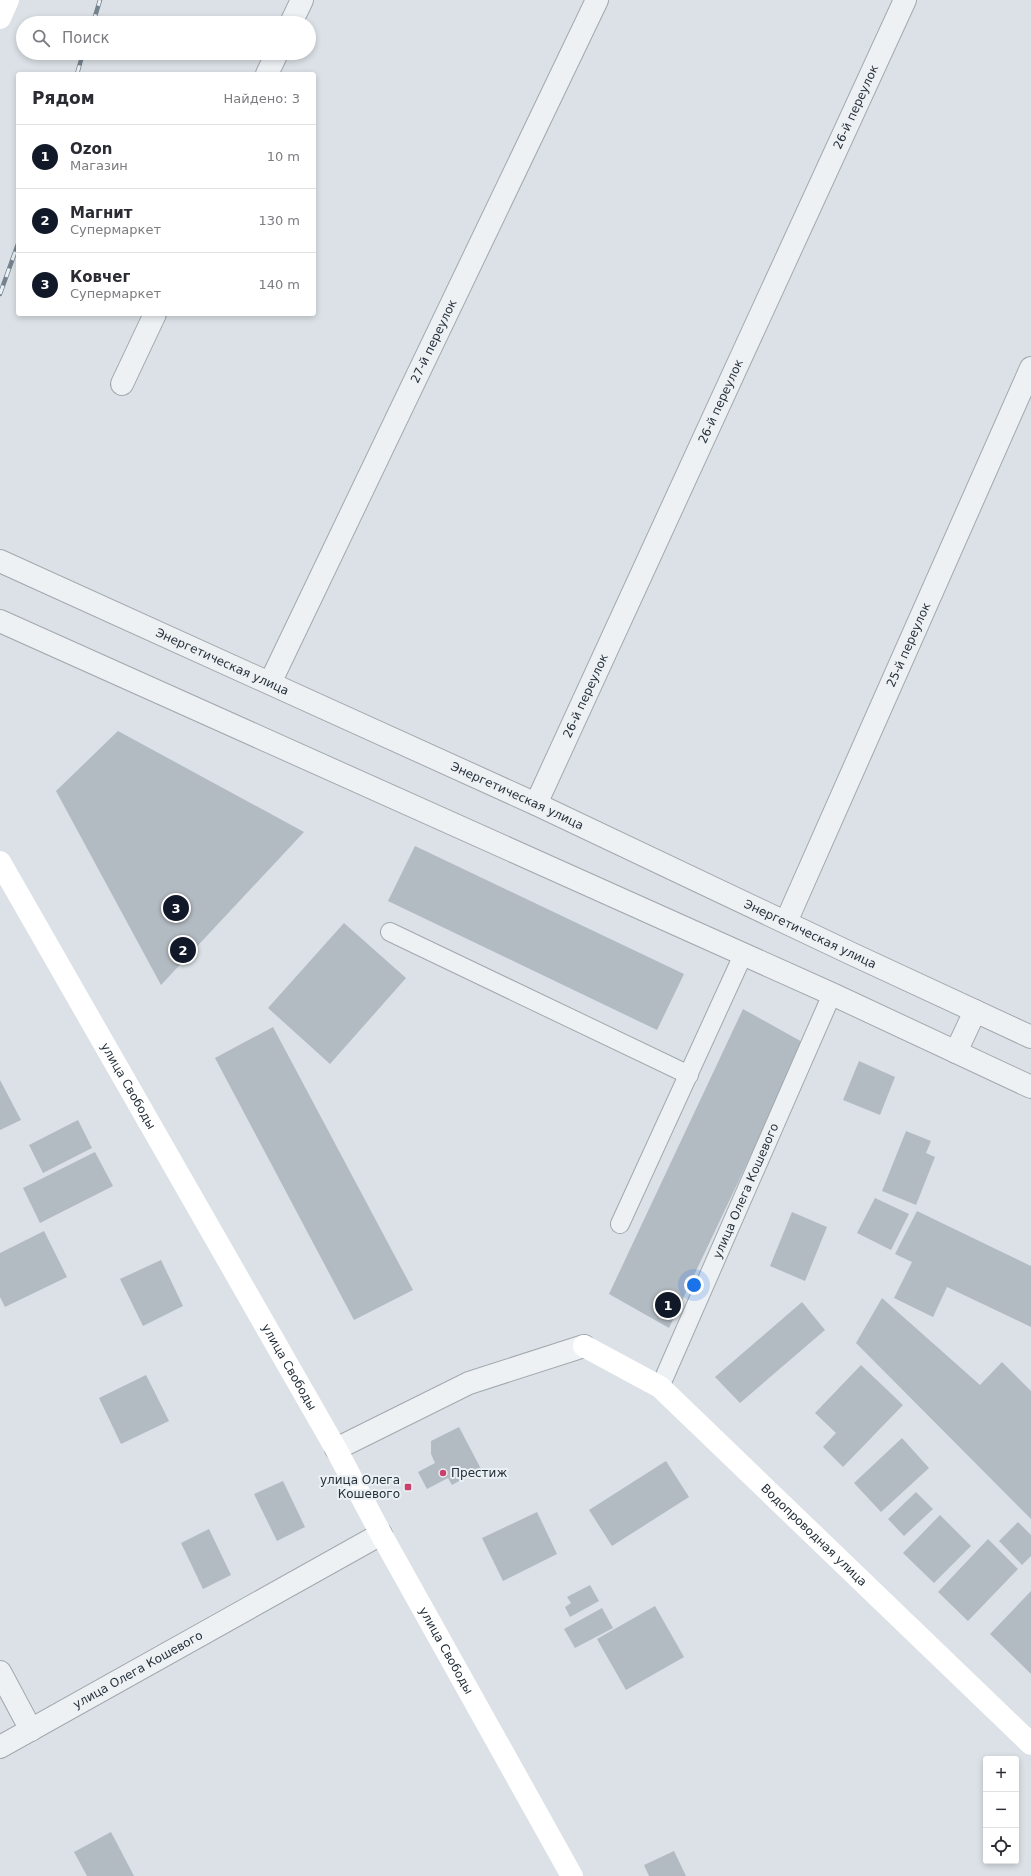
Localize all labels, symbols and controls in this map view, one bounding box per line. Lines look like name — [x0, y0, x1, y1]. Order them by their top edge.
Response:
search box — [16, 16, 316, 60]
icon: search — [30, 27, 52, 49]
text: Поиск — [62, 29, 110, 47]
street label: 26-й переулок — [831, 63, 881, 151]
text: Рядом — [32, 88, 95, 108]
text: Найдено: 3 — [224, 91, 300, 106]
text: Ozon — [70, 140, 112, 158]
text: 1 — [40, 149, 50, 164]
text: 10 m — [267, 149, 300, 164]
text: Магазин — [70, 158, 128, 173]
text: Магнит — [70, 204, 132, 222]
text: 2 — [40, 213, 50, 228]
text: 130 m — [258, 213, 300, 228]
text: Супермаркет — [70, 222, 161, 237]
text: Ковчег — [70, 268, 130, 286]
text: 3 — [40, 277, 50, 292]
text: 140 m — [258, 277, 300, 292]
text: Супермаркет — [70, 286, 161, 301]
street label: 27-й переулок — [408, 297, 460, 385]
street label: 26-й переулок — [695, 357, 746, 446]
street label: 25-й переулок — [884, 600, 933, 689]
street label: Энергетическая улица — [153, 626, 291, 698]
street label: 26-й переулок — [560, 652, 611, 740]
street label: Энергетическая улица — [449, 759, 586, 833]
pin: 3 — [163, 893, 189, 923]
street label: Энергетическая улица — [742, 897, 879, 971]
pin: 2 — [170, 935, 196, 965]
street label: улица Свободы — [98, 1040, 158, 1132]
street label: улица Олега Кошевого — [710, 1121, 782, 1261]
your location — [684, 1275, 704, 1295]
pin: 1 — [655, 1290, 681, 1320]
street label: улица Свободы — [259, 1321, 319, 1413]
place label: Престиж — [451, 1466, 507, 1480]
marker: Престиж — [438, 1468, 448, 1478]
place label: улица Олега Кошевого — [320, 1473, 400, 1501]
street label: Водопроводная улица — [758, 1481, 870, 1589]
marker: улица Олега Кошевого — [403, 1482, 413, 1492]
street label: улица Свободы — [416, 1605, 476, 1696]
street label: улица Олега Кошевого — [71, 1628, 205, 1712]
map controls — [983, 1756, 1019, 1864]
button: + — [983, 1756, 1019, 1792]
button: − — [983, 1792, 1019, 1828]
button: locate — [983, 1828, 1019, 1864]

